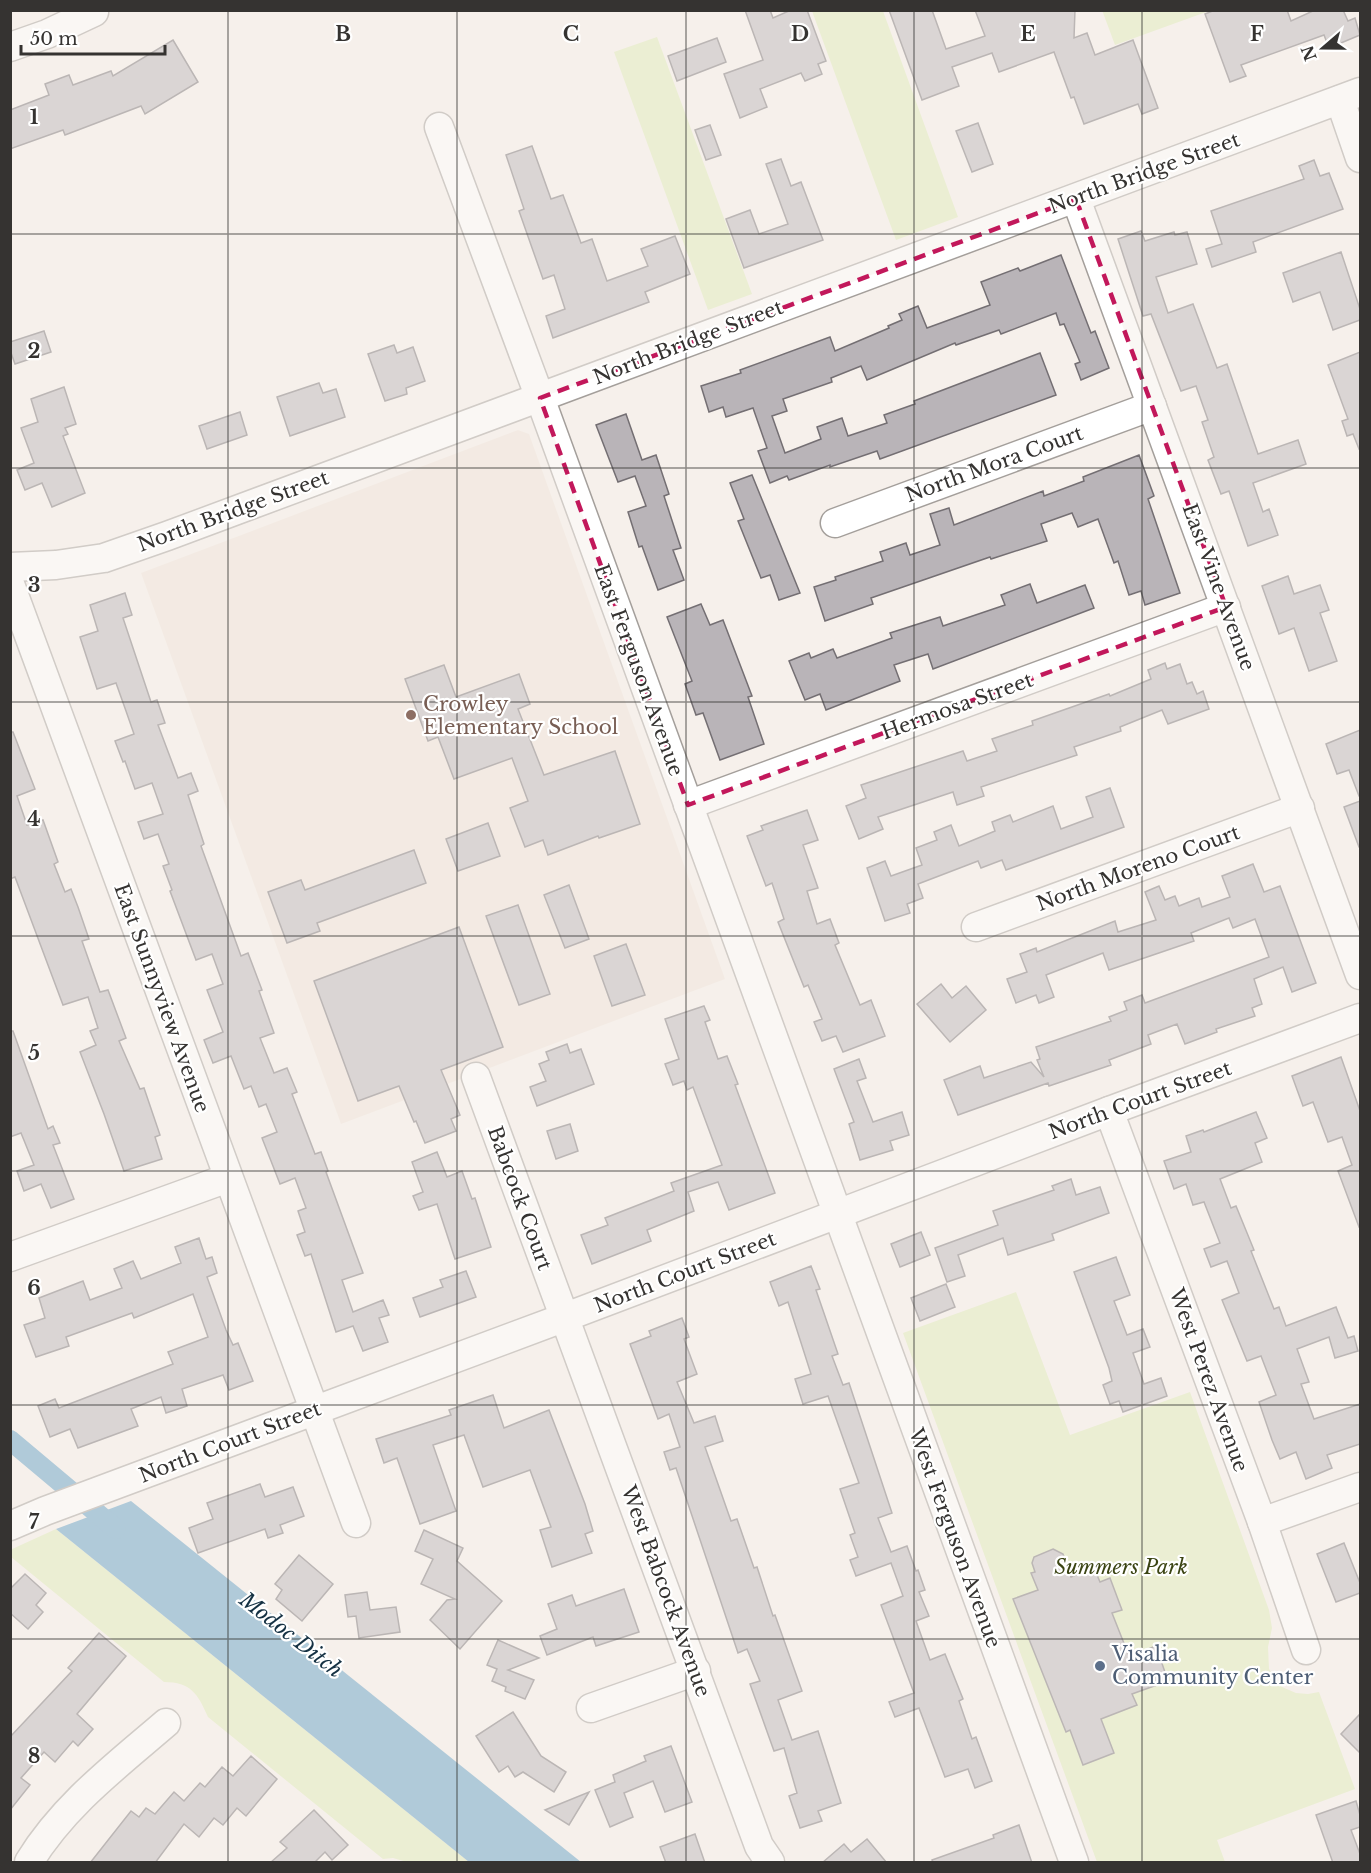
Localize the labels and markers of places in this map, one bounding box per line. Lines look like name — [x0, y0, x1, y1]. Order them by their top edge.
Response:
place label: Crowley Elementary School — [423, 692, 618, 739]
marker: Crowley Elementary School — [404, 708, 418, 722]
place label: Visalia Community Center — [1111, 1642, 1314, 1689]
marker: Visalia Community Center — [1093, 1659, 1107, 1673]

